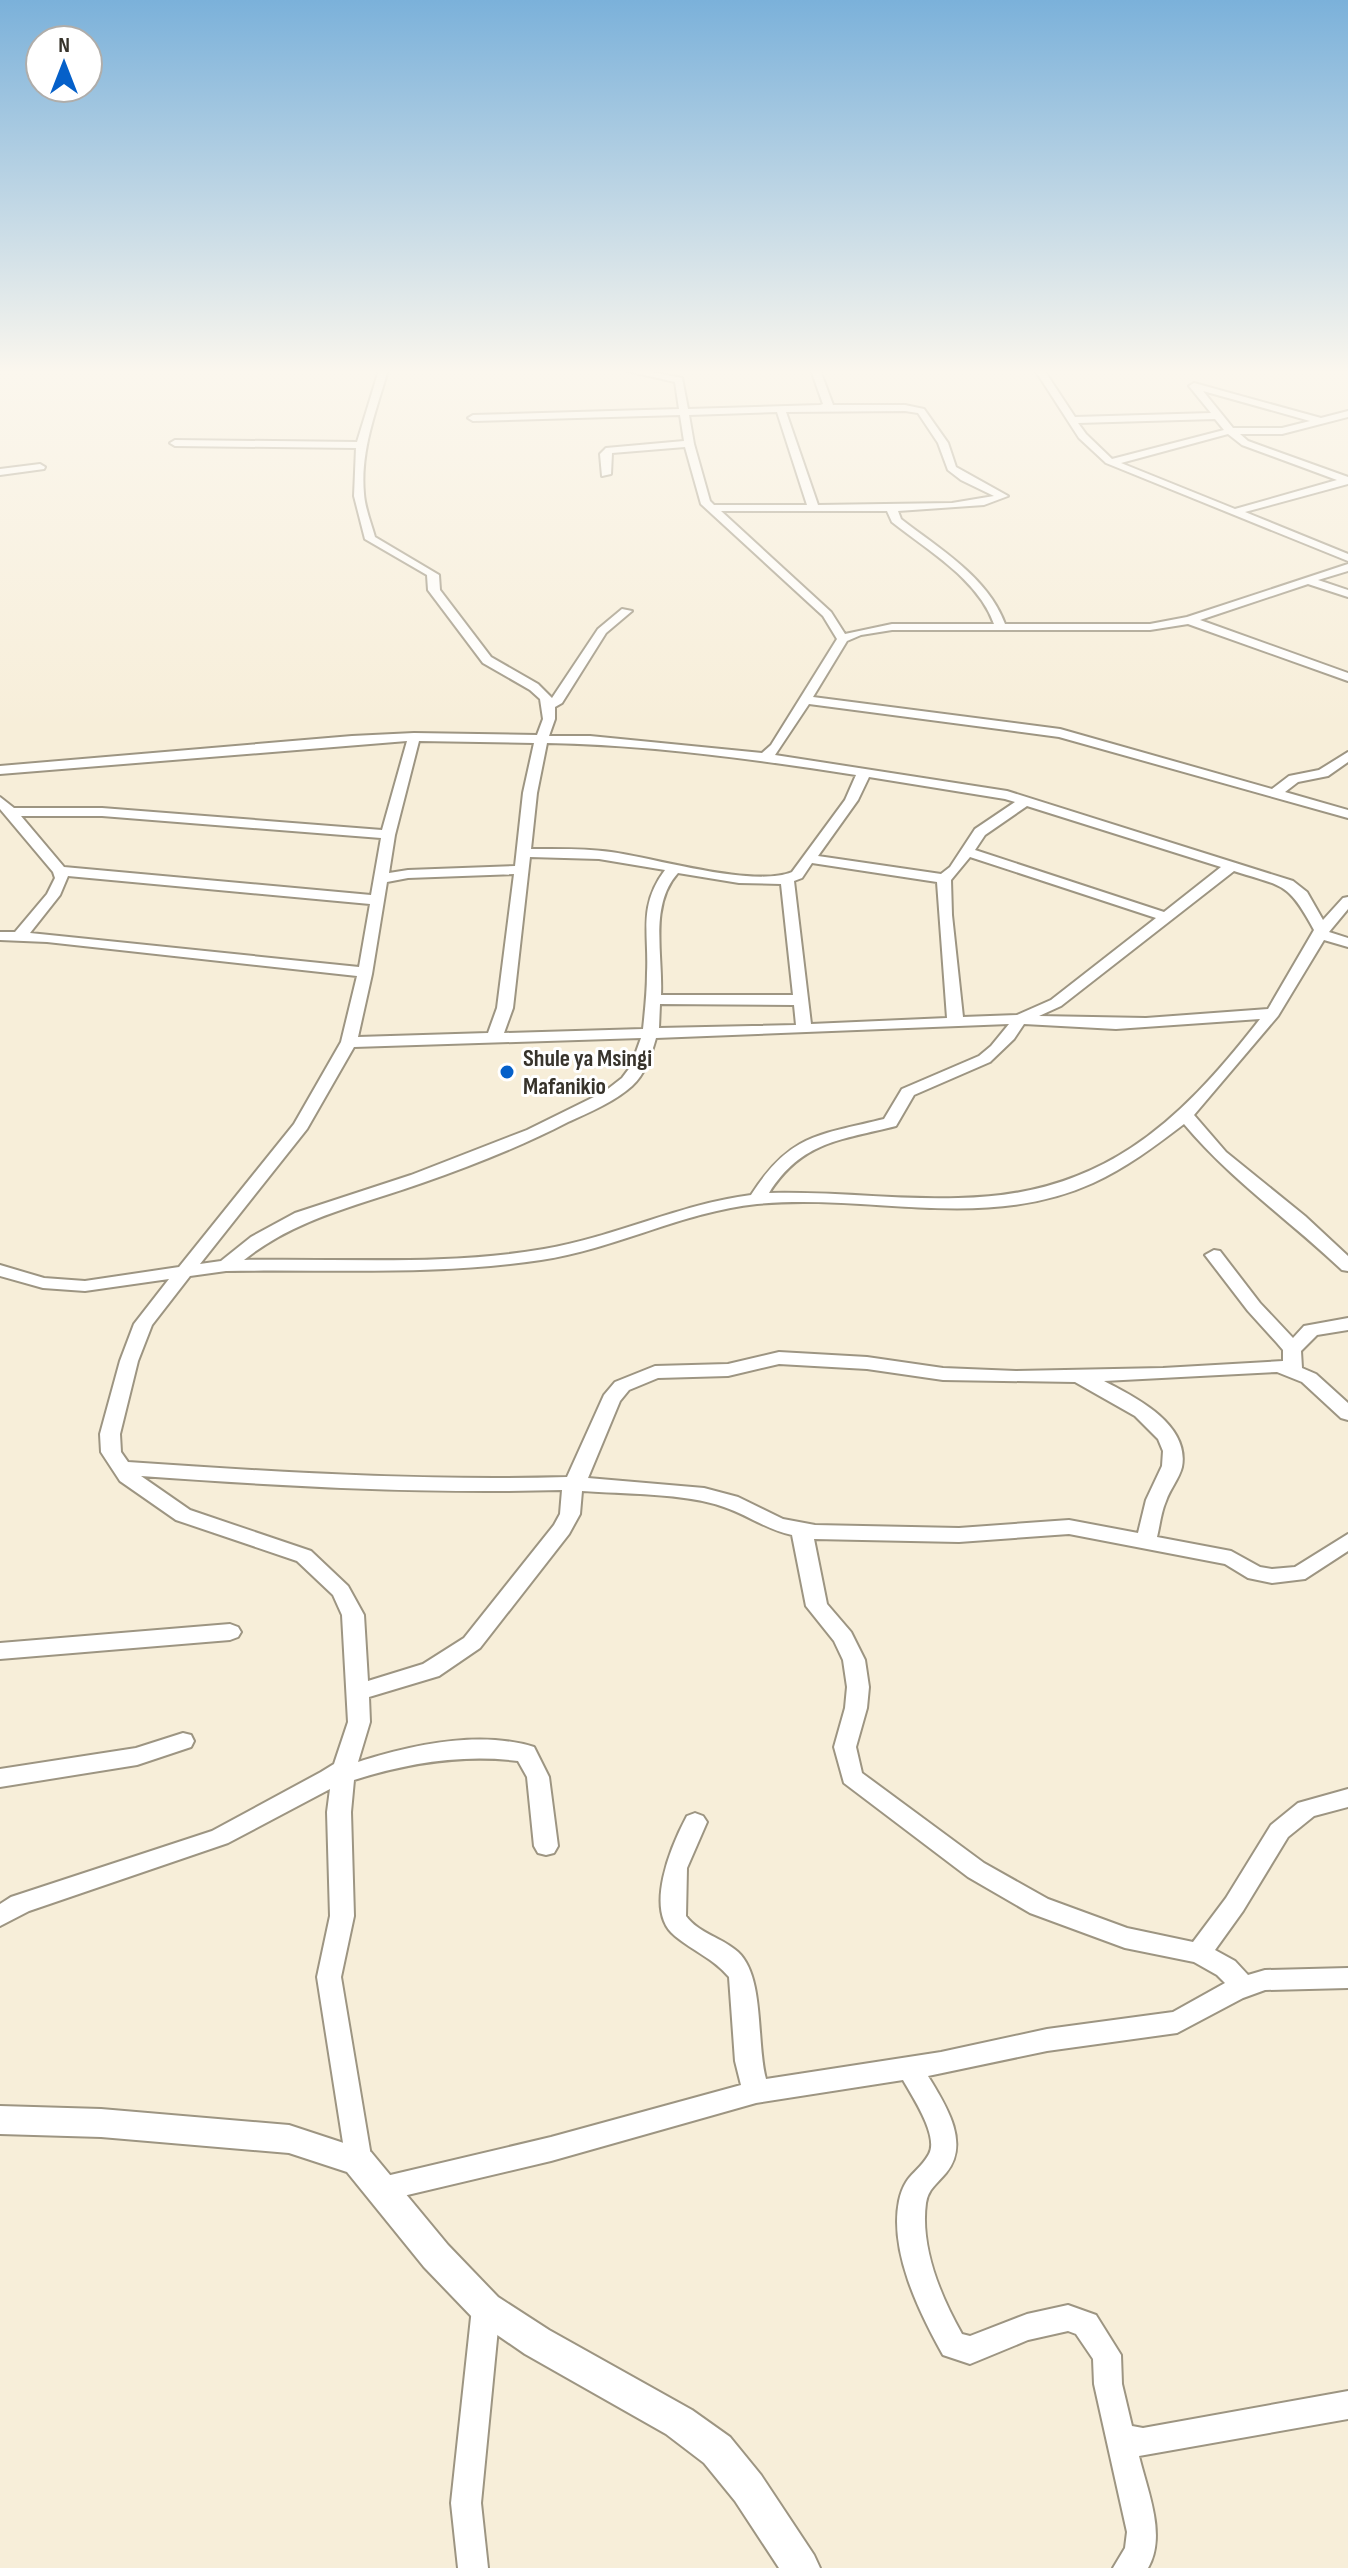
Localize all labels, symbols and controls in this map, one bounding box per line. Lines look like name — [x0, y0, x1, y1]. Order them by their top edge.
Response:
north arrow — [24, 24, 104, 104]
text: N — [58, 32, 70, 59]
place label: Shule ya Msingi Mafanikio — [523, 1044, 652, 1101]
marker: Shule ya Msingi Mafanikio — [498, 1063, 516, 1081]

